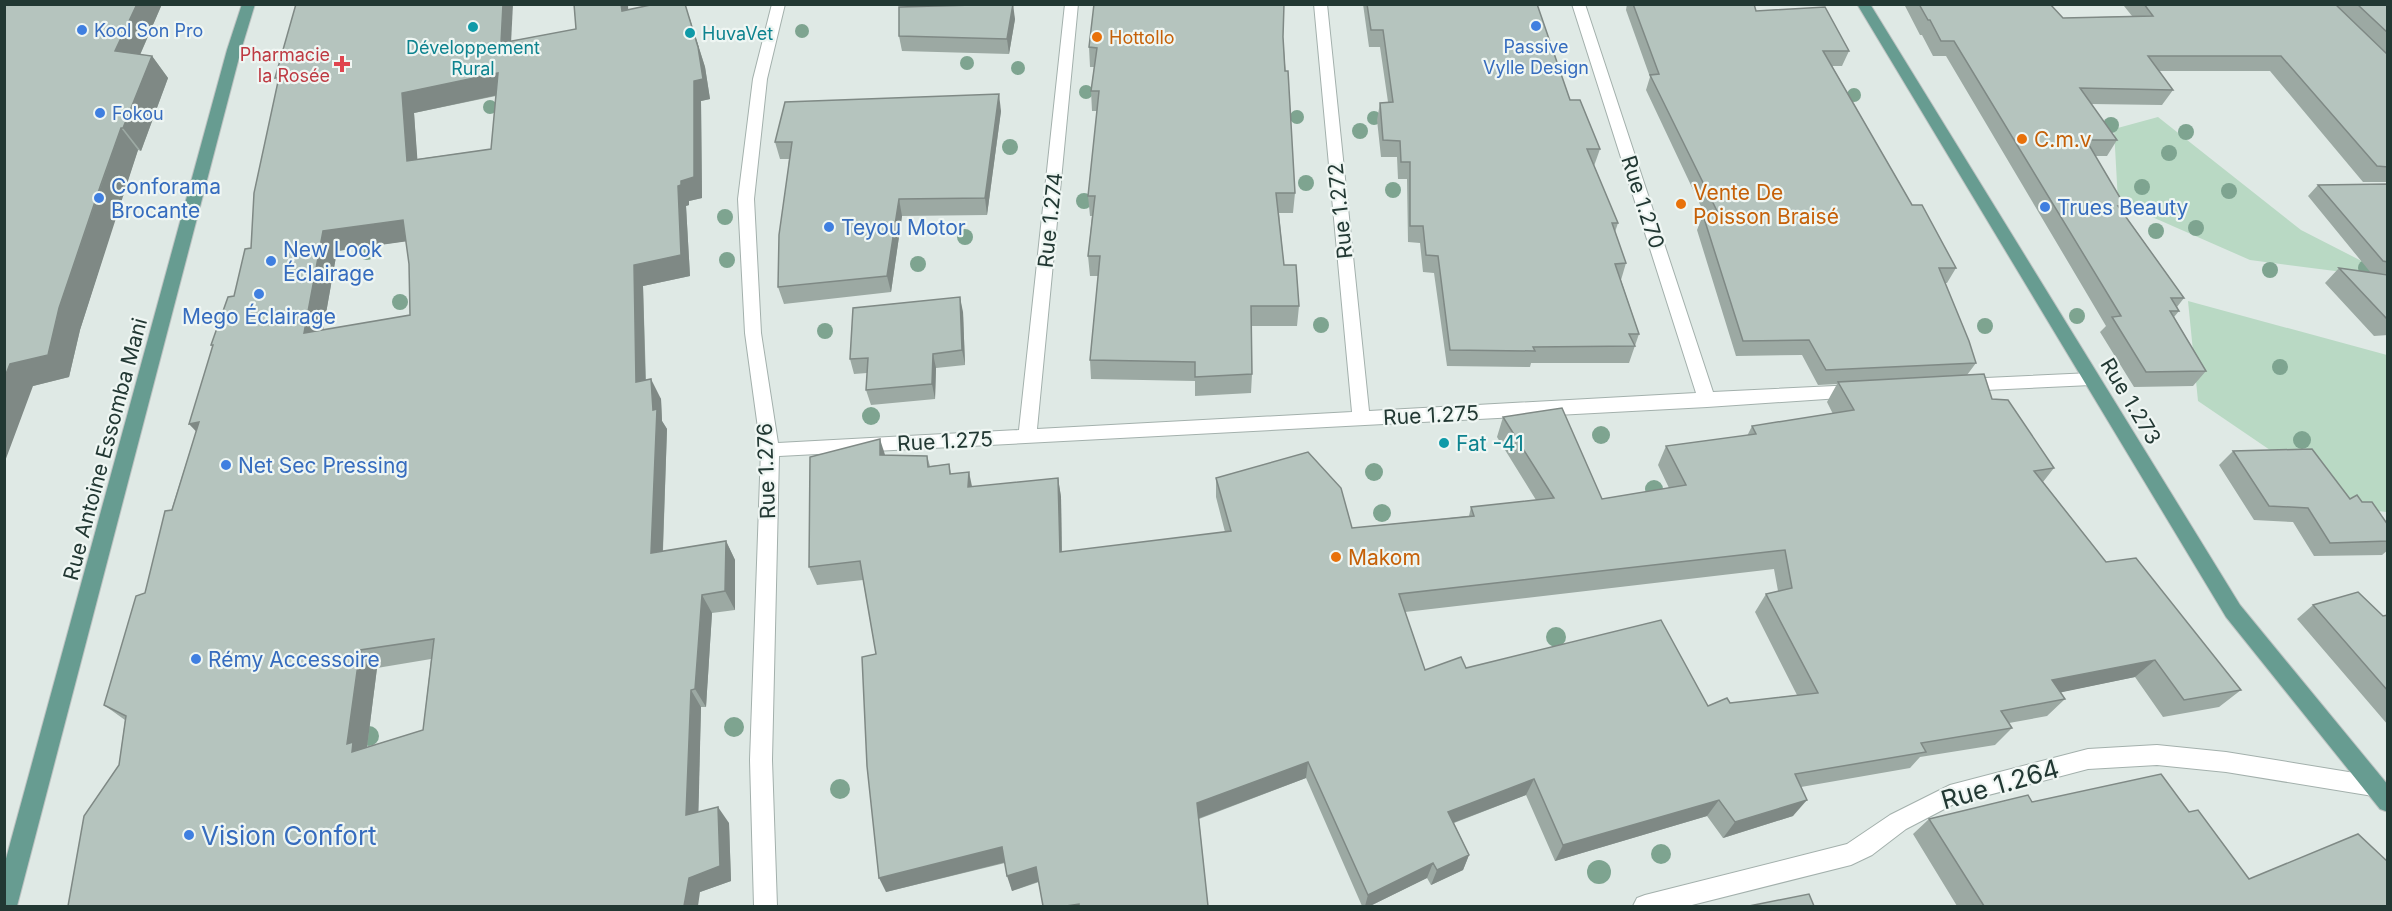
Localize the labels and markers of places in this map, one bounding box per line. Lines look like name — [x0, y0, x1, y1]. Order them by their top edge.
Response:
marker: Passive Vylle Design — [1529, 19, 1543, 33]
place label: Kool Son Pro — [94, 20, 203, 41]
marker: Développement Rural — [466, 20, 480, 34]
marker: Kool Son Pro — [75, 23, 89, 37]
place label: HuvaVet — [702, 23, 773, 44]
marker: HuvaVet — [683, 26, 697, 40]
place label: Hottollo — [1109, 27, 1175, 48]
marker: Hottollo — [1090, 30, 1104, 44]
place label: Passive Vylle Design — [1483, 36, 1589, 78]
place label: Développement Rural — [406, 37, 540, 79]
place label: Pharmacie la Rosée — [240, 44, 330, 86]
marker: Pharmacie la Rosée — [335, 57, 349, 71]
place label: Fokou — [112, 103, 164, 124]
marker: Fokou — [93, 106, 107, 120]
place label: C.m.v — [2034, 127, 2092, 152]
marker: C.m.v — [2015, 132, 2029, 146]
place label: Conforama Brocante — [111, 174, 221, 223]
place label: Vente De Poisson Braisé — [1693, 180, 1839, 229]
marker: Conforama Brocante — [92, 191, 106, 205]
place label: Trues Beauty — [2057, 195, 2189, 220]
marker: Vente De Poisson Braisé — [1674, 197, 1688, 211]
marker: Trues Beauty — [2038, 200, 2052, 214]
place label: Teyou Motor — [841, 215, 966, 240]
marker: Teyou Motor — [822, 220, 836, 234]
place label: New Look Éclairage — [283, 237, 383, 286]
marker: New Look Éclairage — [264, 254, 278, 268]
marker: Mego Éclairage — [252, 287, 266, 301]
place label: Mego Éclairage — [182, 303, 336, 329]
place label: Fat -41 — [1456, 431, 1524, 456]
marker: Fat -41 — [1437, 436, 1451, 450]
place label: Net Sec Pressing — [238, 453, 408, 478]
marker: Net Sec Pressing — [219, 458, 233, 472]
place label: Makom — [1348, 545, 1421, 570]
marker: Makom — [1329, 550, 1343, 564]
place label: Rémy Accessoire — [208, 647, 380, 672]
marker: Rémy Accessoire — [189, 652, 203, 666]
place label: Vision Confort — [201, 820, 377, 851]
marker: Vision Confort — [182, 828, 196, 842]

